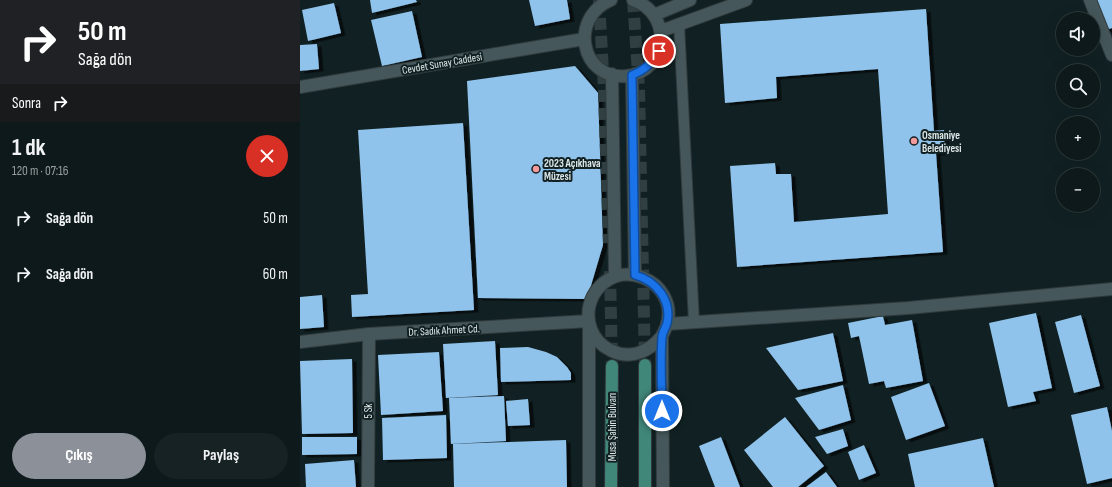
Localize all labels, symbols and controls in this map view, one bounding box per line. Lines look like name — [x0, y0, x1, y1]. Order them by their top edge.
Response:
map controls — [1056, 12, 1100, 212]
button: sound — [1056, 12, 1100, 56]
text: 50 m — [78, 15, 127, 48]
icon: right — [12, 16, 64, 68]
pin — [642, 34, 676, 68]
icon: arrive — [648, 40, 670, 62]
text: Sağa dön — [78, 49, 132, 70]
street label: Cevdet Sunay Caddesi — [401, 50, 483, 77]
button: search — [1056, 64, 1100, 108]
icon: right — [49, 92, 71, 114]
text: Sonra — [12, 94, 41, 113]
button: + — [1056, 116, 1100, 160]
place label: Osmaniye Belediyesi — [922, 129, 962, 155]
text: 1 dk — [12, 133, 46, 162]
button: close — [246, 135, 288, 177]
marker: Osmaniye Belediyesi — [909, 136, 919, 146]
place label: 2023 Açıkhava Müzesi — [544, 157, 601, 183]
text: 120 m · 07:16 — [12, 163, 69, 179]
marker: 2023 Açıkhava Müzesi — [531, 164, 541, 174]
button: − — [1056, 168, 1100, 212]
icon: right — [12, 207, 34, 229]
text: Sağa dön — [46, 209, 93, 228]
text: 50 m — [263, 209, 288, 228]
icon: right — [12, 263, 34, 285]
text: Sağa dön — [46, 265, 93, 284]
text: 60 m — [263, 265, 288, 284]
street label: Dr. Sadık Ahmet Cd. — [408, 322, 480, 339]
position arrow — [641, 390, 683, 432]
street label: Musa Şahin Bulvarı — [606, 393, 619, 461]
street label: 5 Sk — [362, 403, 375, 419]
button: Çıkış — [12, 433, 146, 479]
button: Paylaş — [154, 433, 288, 479]

